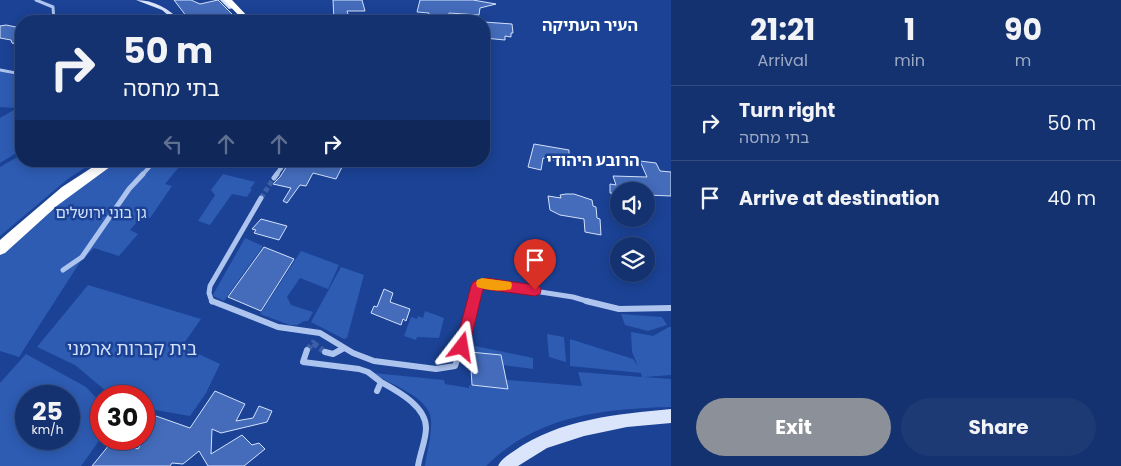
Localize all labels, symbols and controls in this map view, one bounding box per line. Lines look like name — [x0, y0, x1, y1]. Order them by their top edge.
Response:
text: 21:21 — [750, 8, 815, 51]
text: 1 — [904, 8, 915, 51]
text: 90 — [1004, 8, 1042, 51]
district label: העיר העתיקה — [542, 14, 638, 37]
text: 50 m — [123, 26, 213, 75]
icon: right — [40, 35, 105, 100]
text: Arrival — [757, 49, 808, 72]
text: min — [894, 49, 925, 72]
text: m — [1015, 49, 1031, 72]
text: בתי מחסה — [123, 73, 220, 104]
text: Turn right — [739, 97, 835, 124]
icon: right — [696, 109, 724, 137]
text: 50 m — [1047, 110, 1096, 137]
text: בתי מחסה — [739, 126, 809, 149]
icon: left — [159, 130, 187, 158]
icon: ahead — [212, 130, 240, 158]
icon: ahead — [265, 130, 293, 158]
icon: right — [318, 130, 346, 158]
district label: הרובע היהודי — [546, 149, 640, 172]
map controls — [610, 182, 655, 282]
button: sound — [610, 182, 655, 227]
icon: arrive — [696, 184, 724, 212]
text: Arrive at destination — [739, 185, 940, 212]
text: 40 m — [1047, 185, 1096, 212]
park label: גן בוני ירושלים — [55, 202, 147, 223]
button: layers — [610, 237, 655, 282]
pin — [514, 239, 556, 290]
icon: arrive — [521, 246, 549, 274]
position arrow — [435, 320, 487, 372]
park label: בית קברות ארמני — [67, 336, 197, 361]
speed limit sign: 30 — [90, 385, 155, 450]
text: 25 — [32, 394, 63, 429]
button: Exit — [696, 398, 891, 456]
button: Share — [901, 398, 1096, 456]
text: km/h — [32, 421, 63, 438]

